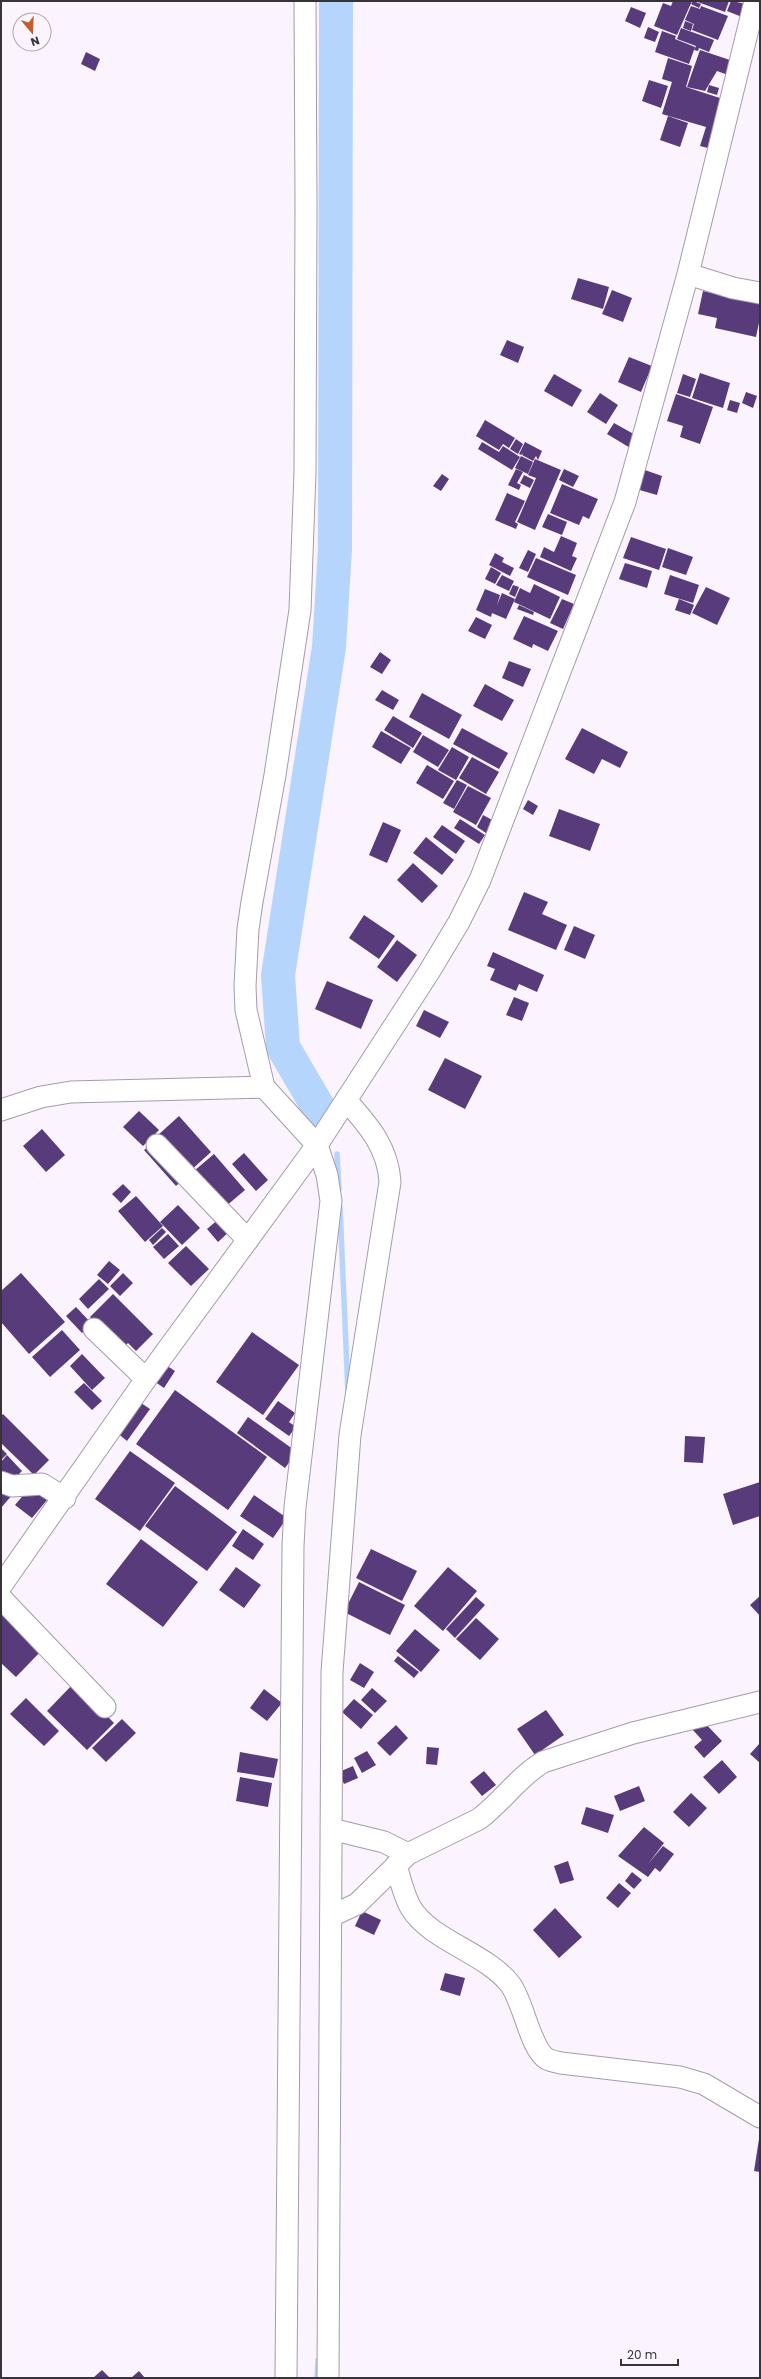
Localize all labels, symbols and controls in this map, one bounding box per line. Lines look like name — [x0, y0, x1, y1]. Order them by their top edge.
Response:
north arrow — [12, 12, 52, 52]
text: N — [29, 33, 42, 50]
scale bar — [621, 2341, 678, 2367]
text: 20 m — [627, 2346, 657, 2363]

